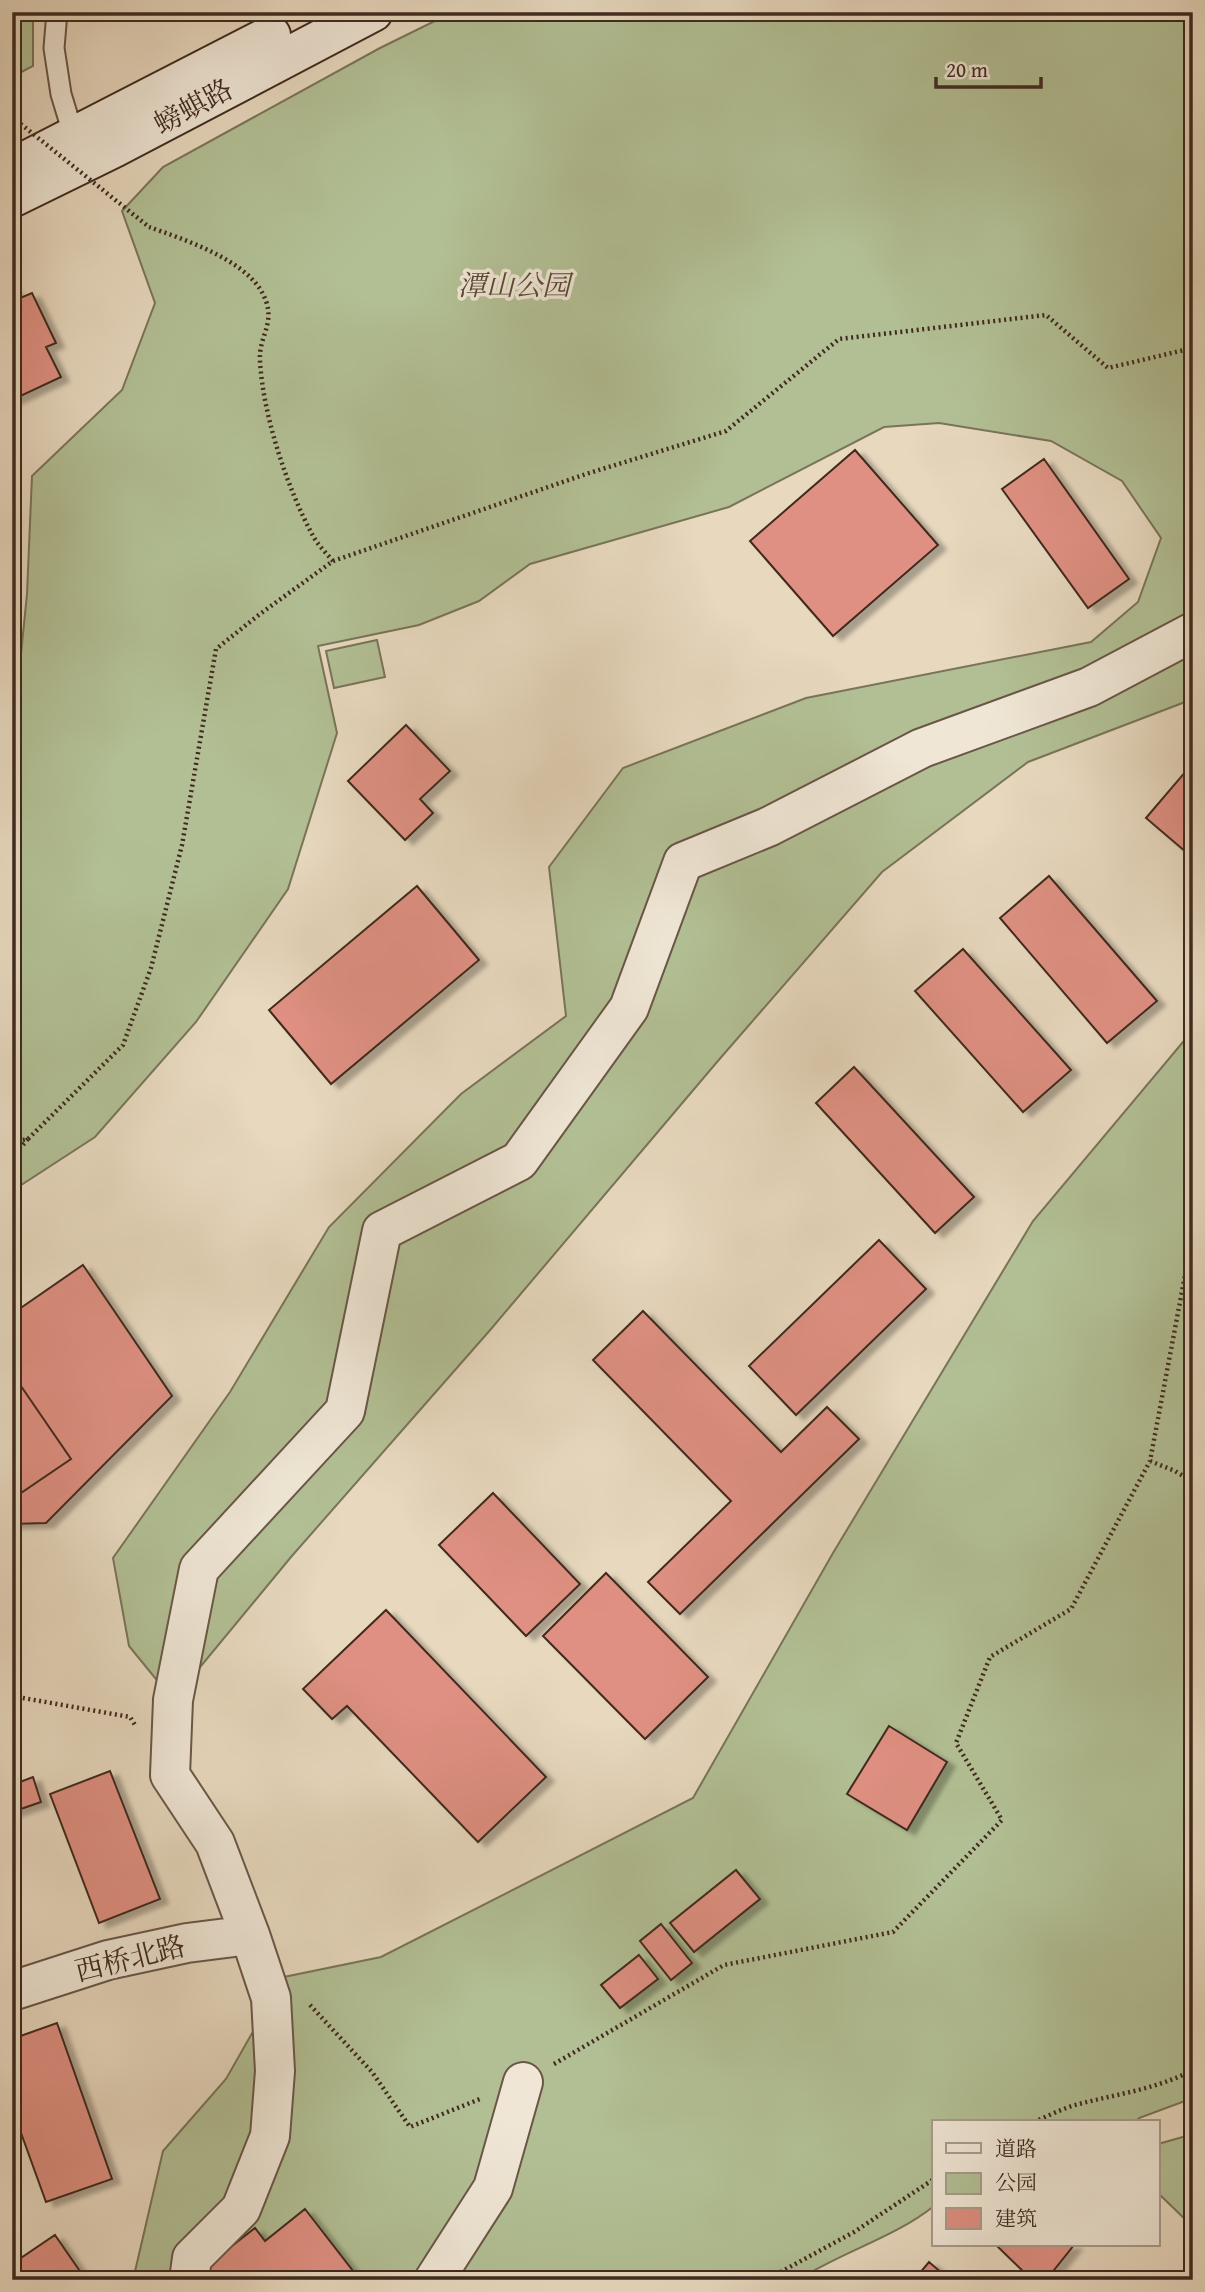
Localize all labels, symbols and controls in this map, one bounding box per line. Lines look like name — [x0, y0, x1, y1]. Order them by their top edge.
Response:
scale bar — [936, 46, 1040, 90]
text: 20 m — [946, 54, 988, 85]
street label: 螃蜞路 — [146, 68, 239, 143]
park label: 潭山公园 — [458, 264, 574, 305]
street label: 西桥北路 — [71, 1924, 189, 1991]
legend — [932, 2120, 1160, 2246]
text: 道路 — [995, 2133, 1037, 2164]
text: 公园 — [995, 2167, 1037, 2198]
text: 建筑 — [995, 2203, 1037, 2234]

